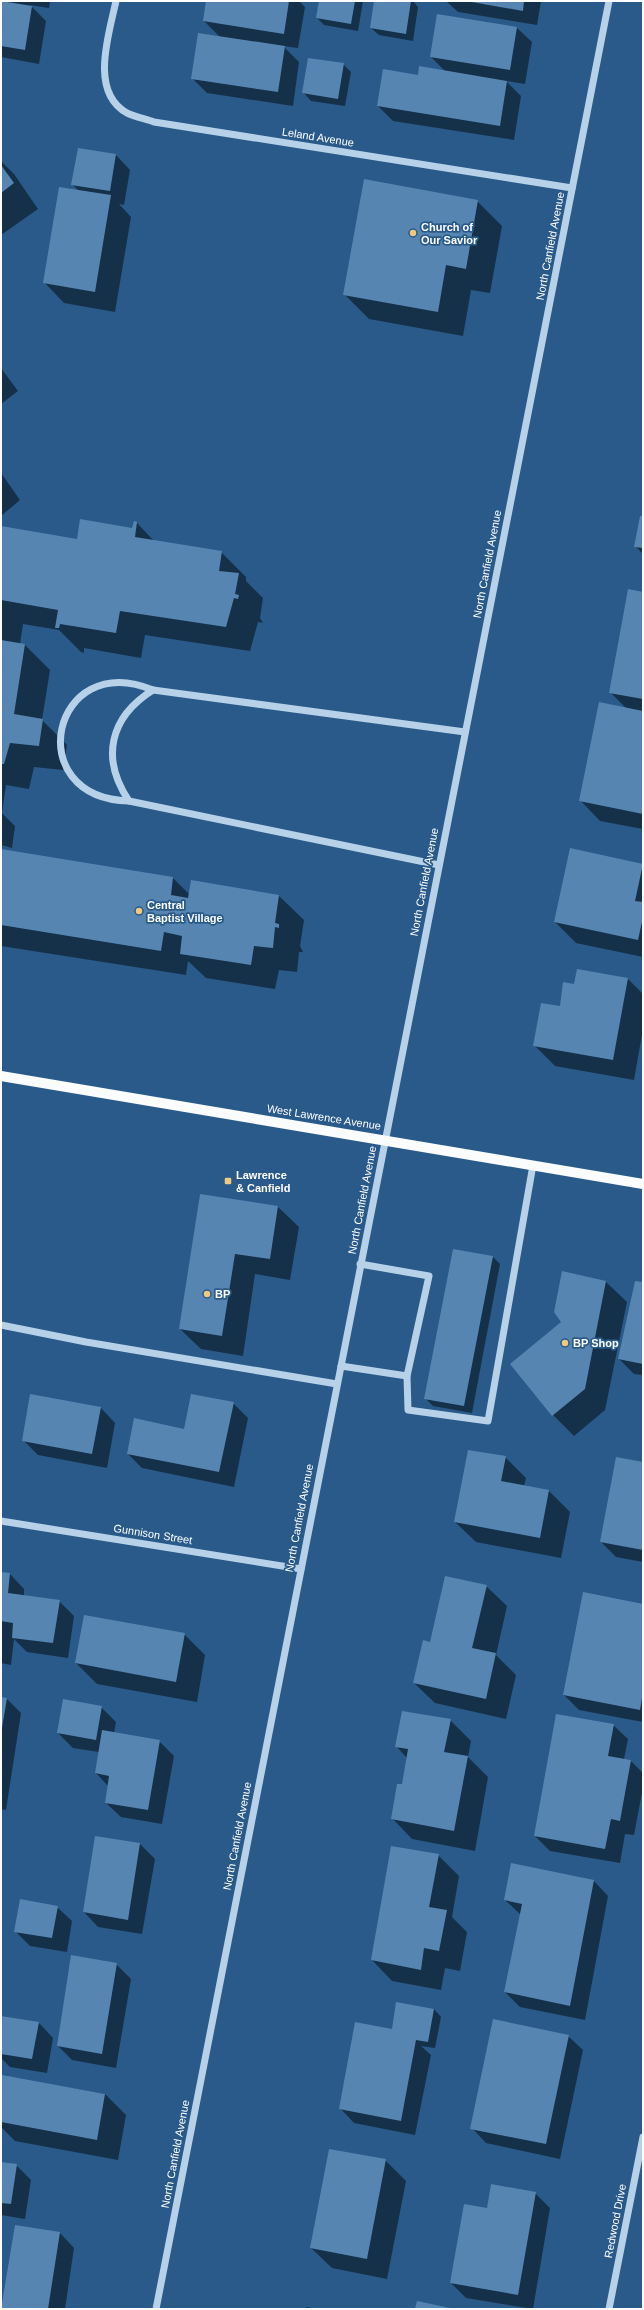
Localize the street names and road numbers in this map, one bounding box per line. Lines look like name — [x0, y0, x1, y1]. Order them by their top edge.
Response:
street label: Leland Avenue — [281, 125, 355, 149]
street label: North Canfield Avenue — [534, 191, 566, 301]
street label: North Canfield Avenue — [471, 509, 503, 619]
street label: North Canfield Avenue — [408, 827, 440, 937]
street label: West Lawrence Avenue — [266, 1102, 382, 1132]
street label: North Canfield Avenue — [346, 1145, 378, 1255]
street label: North Canfield Avenue — [283, 1463, 315, 1573]
street label: Gunnison Street — [113, 1522, 193, 1546]
street label: North Canfield Avenue — [221, 1781, 253, 1891]
street label: North Canfield Avenue — [159, 2099, 191, 2209]
street label: Redwood Drive — [602, 2183, 628, 2259]

